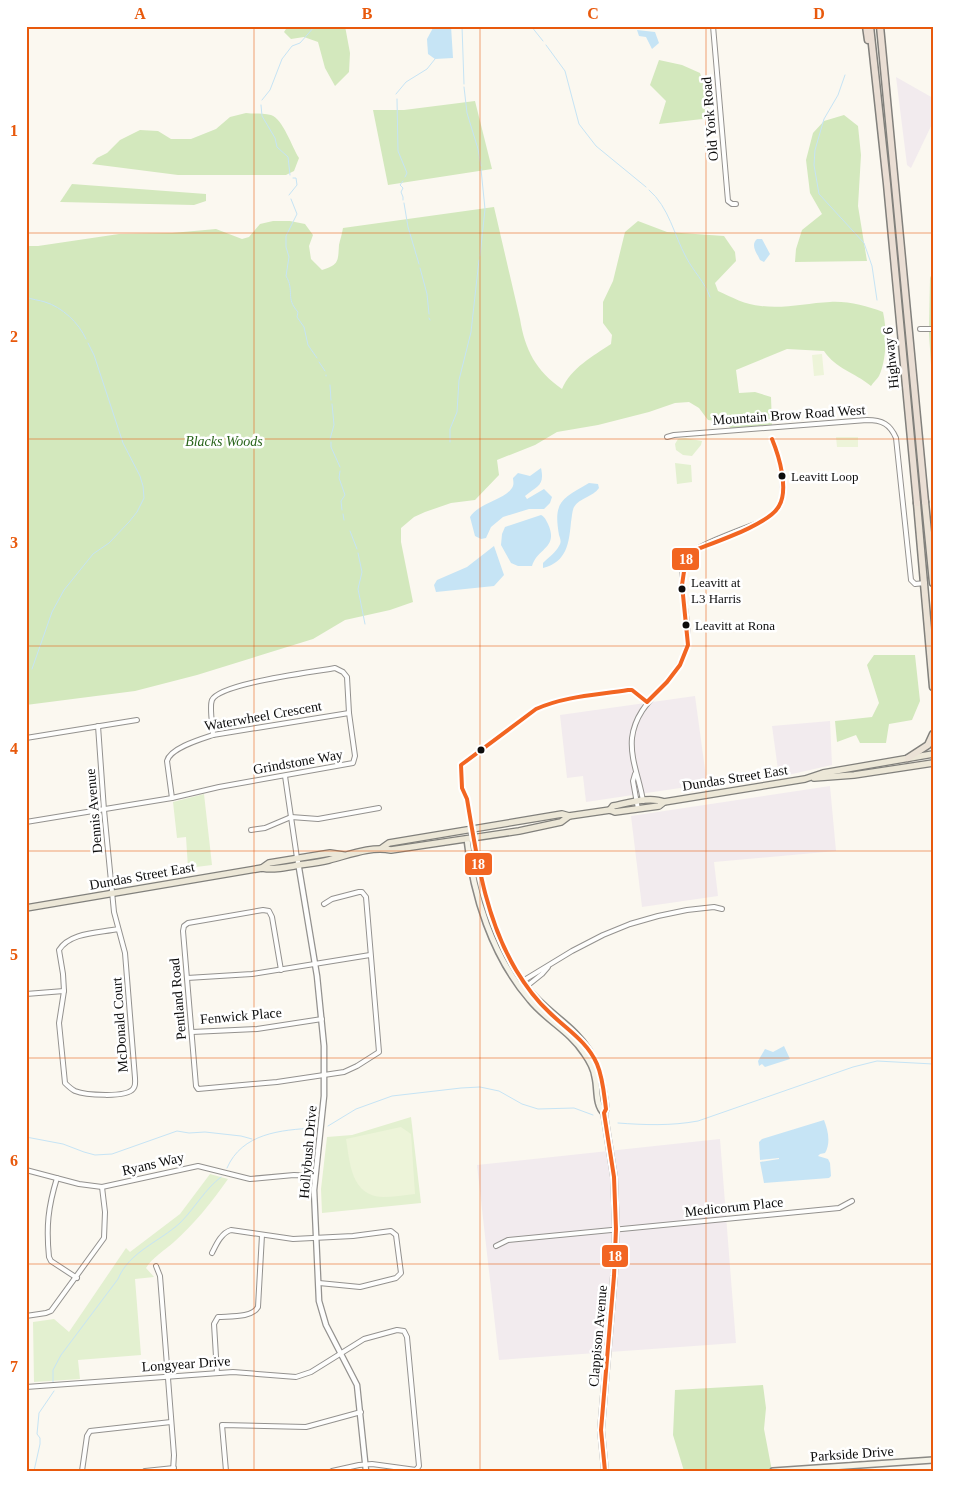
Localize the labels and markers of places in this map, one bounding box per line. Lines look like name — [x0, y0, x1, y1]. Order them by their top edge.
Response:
place label: Leavitt Loop — [791, 469, 859, 484]
marker: Leavitt Loop — [777, 471, 787, 481]
place label: Leavitt at L3 Harris — [691, 575, 741, 606]
marker: Leavitt at L3 Harris — [677, 584, 687, 594]
place label: Leavitt at Rona — [695, 618, 775, 633]
marker: Leavitt at Rona — [681, 620, 691, 630]
unlabelled marker — [476, 745, 486, 755]

